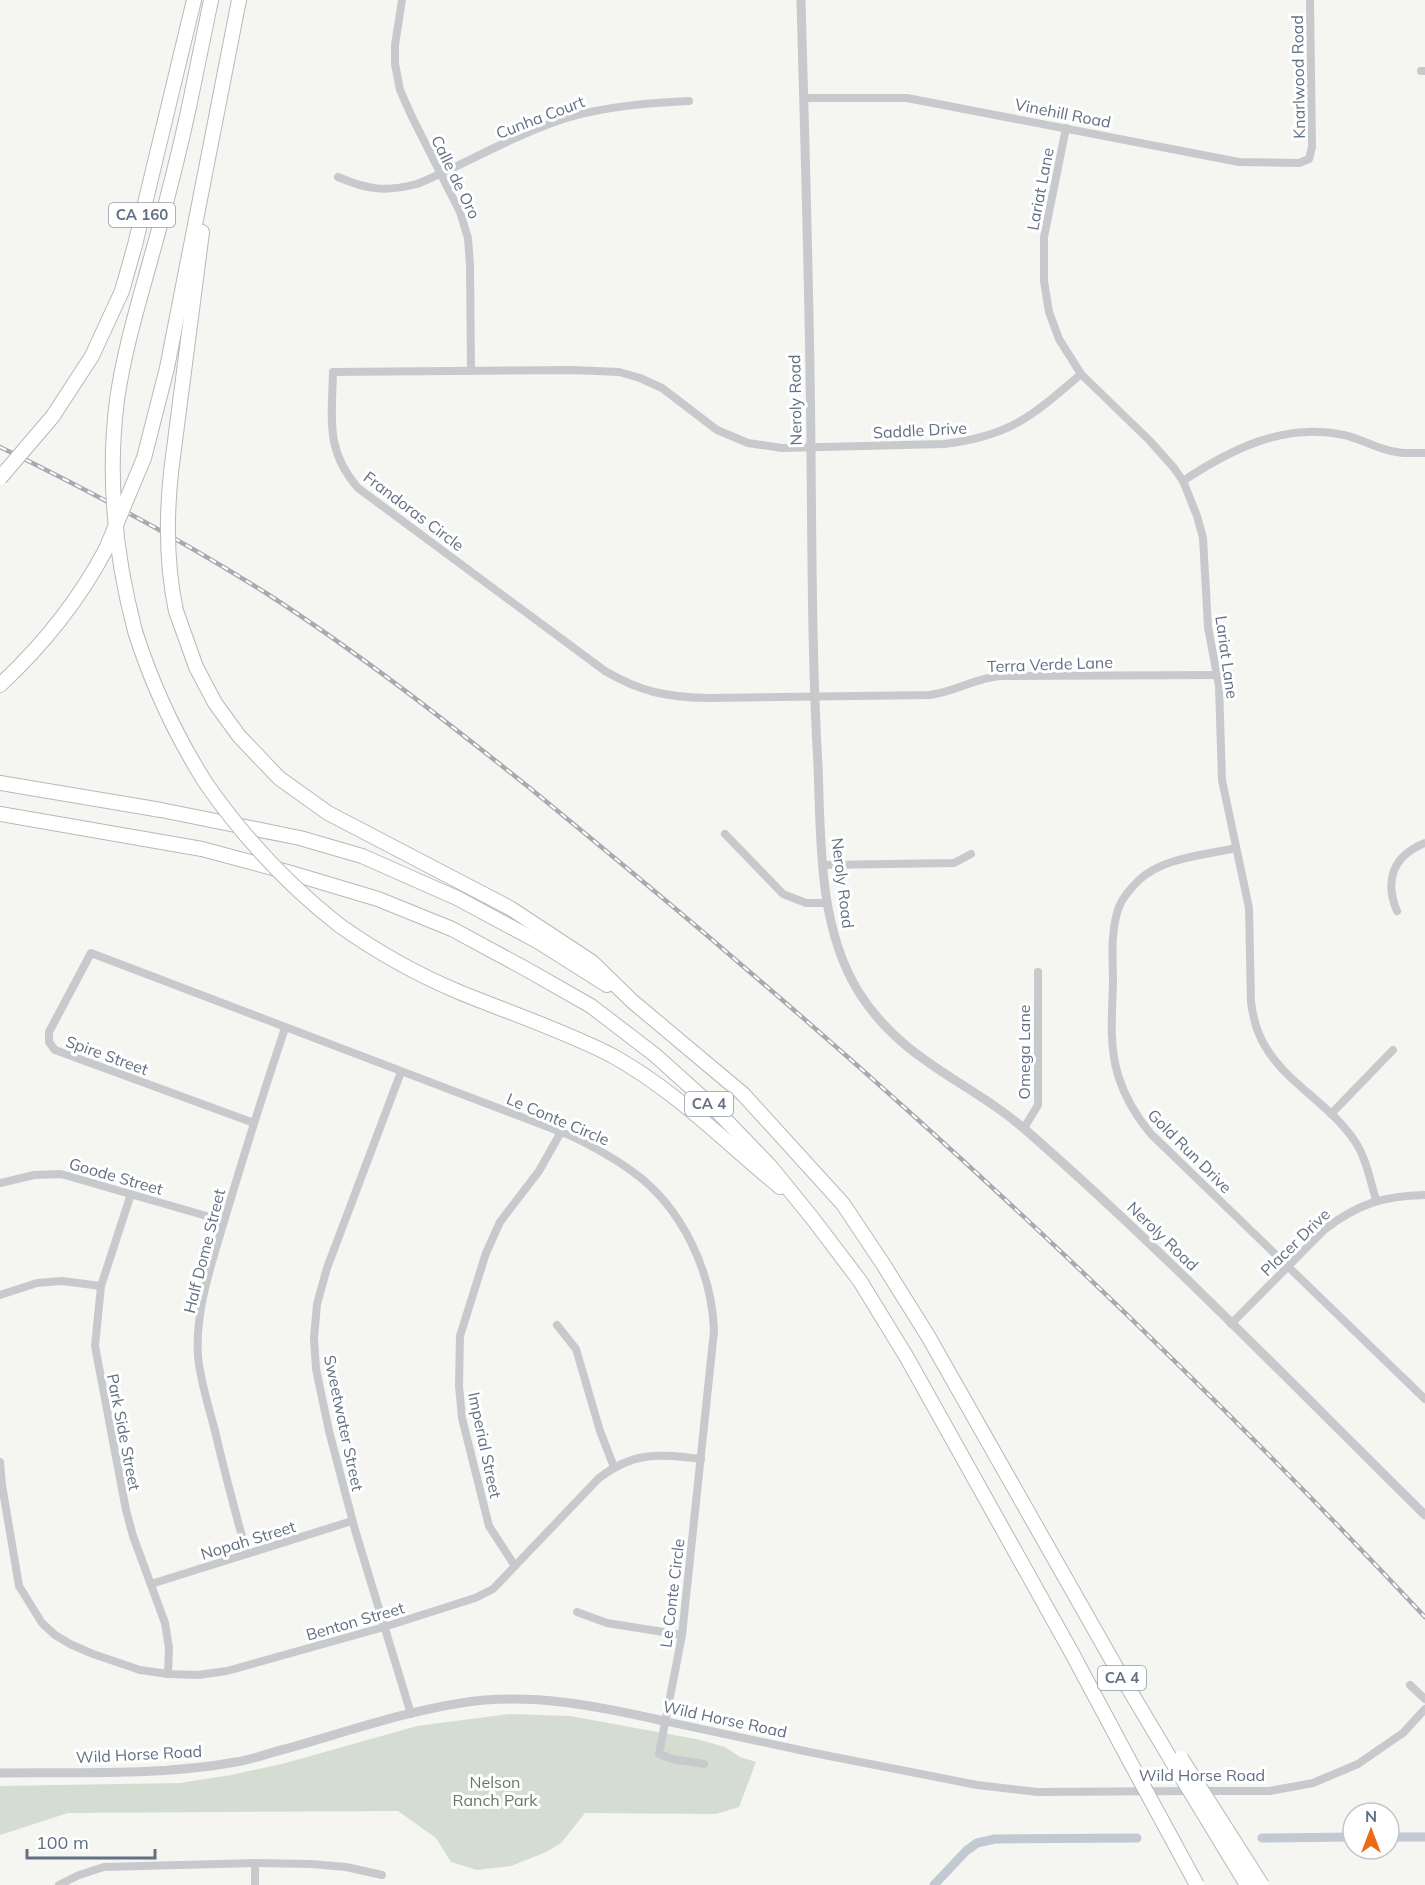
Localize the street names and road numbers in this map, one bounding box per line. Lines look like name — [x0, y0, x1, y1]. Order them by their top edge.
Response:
street label: Knarlwood Road — [1287, 15, 1309, 139]
street label: Cunha Court — [493, 91, 587, 143]
street label: Vinehill Road — [1013, 94, 1113, 132]
street label: Calle de Oro — [427, 132, 485, 222]
street label: Lariat Lane — [1022, 146, 1058, 232]
road number: CA 160 — [109, 203, 175, 227]
street label: Neroly Road — [784, 354, 806, 446]
street label: Saddle Drive — [872, 418, 968, 442]
street label: Frandoras Circle — [360, 467, 468, 555]
street label: Lariat Lane — [1211, 614, 1243, 700]
street label: Terra Verde Lane — [987, 652, 1113, 676]
street label: Neroly Road — [828, 837, 858, 929]
street label: Omega Lane — [1014, 1005, 1034, 1099]
street label: Spire Street — [63, 1031, 151, 1079]
street label: Le Conte Circle — [504, 1088, 612, 1150]
road number: CA 4 — [685, 1092, 733, 1116]
street label: Gold Run Drive — [1144, 1105, 1236, 1197]
street label: Goode Street — [67, 1153, 166, 1199]
street label: Half Dome Street — [179, 1186, 229, 1315]
street label: Neroly Road — [1123, 1197, 1203, 1275]
street label: Placer Drive — [1256, 1204, 1334, 1280]
street label: Sweetwater Street — [320, 1353, 368, 1493]
street label: Park Side Street — [103, 1372, 145, 1492]
street label: Imperial Street — [464, 1390, 506, 1500]
street label: Nopah Street — [198, 1516, 298, 1564]
street label: Le Conte Circle — [655, 1537, 689, 1649]
street label: Benton Street — [303, 1597, 407, 1645]
road number: CA 4 — [1098, 1666, 1146, 1690]
street label: Wild Horse Road — [661, 1696, 789, 1742]
street label: Wild Horse Road — [75, 1741, 203, 1767]
street label: Wild Horse Road — [1139, 1765, 1265, 1785]

